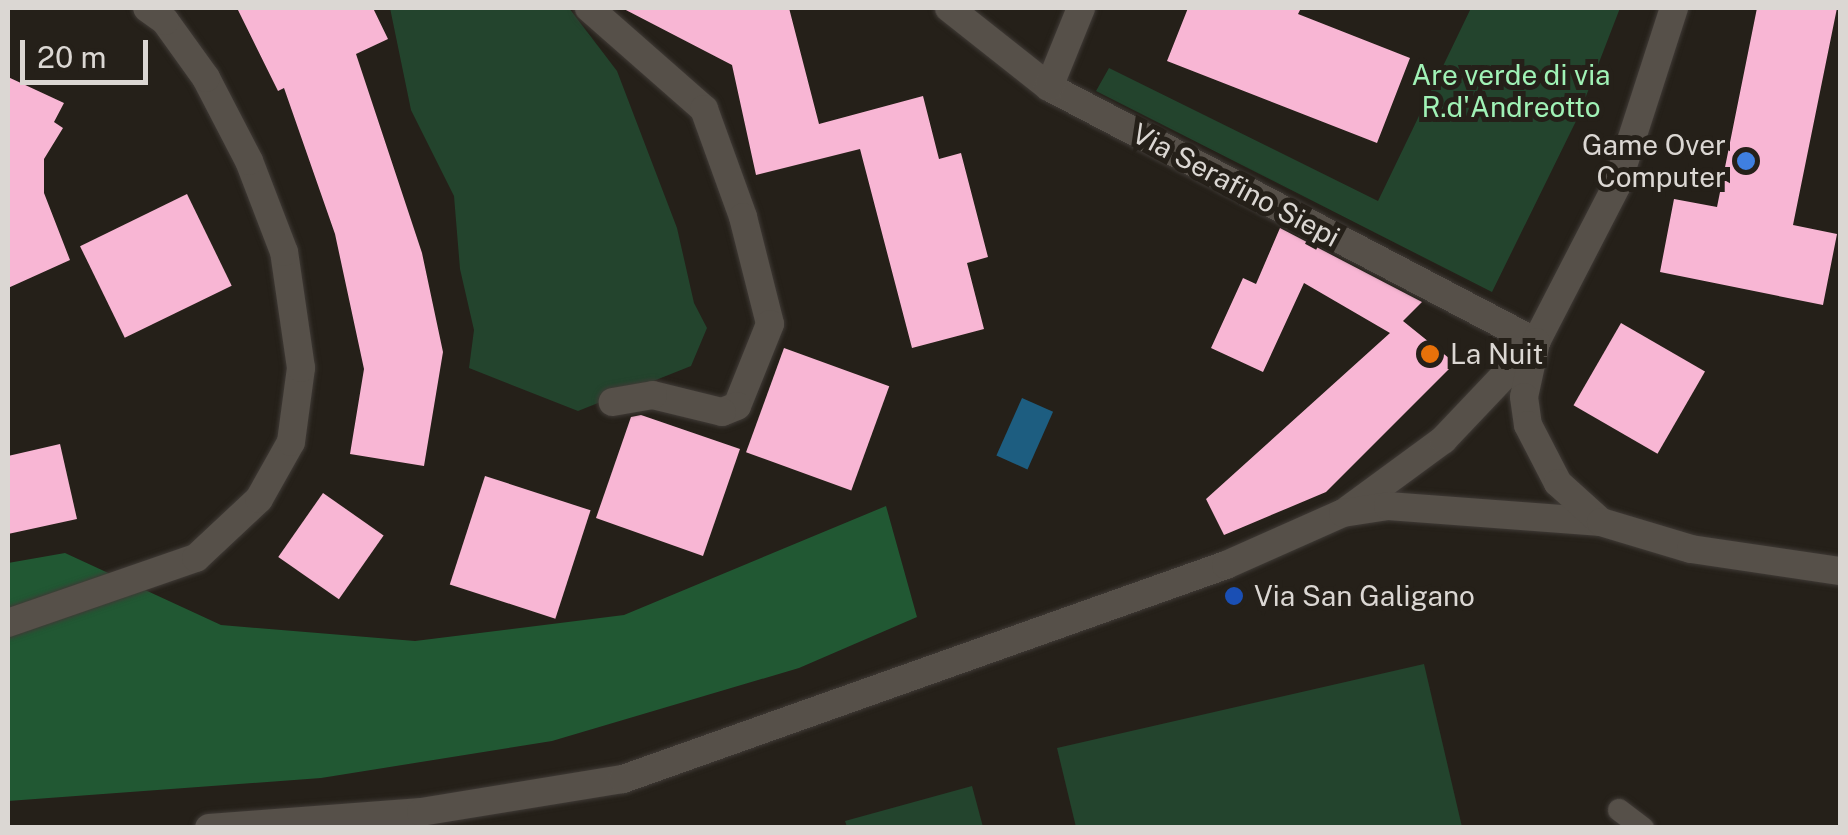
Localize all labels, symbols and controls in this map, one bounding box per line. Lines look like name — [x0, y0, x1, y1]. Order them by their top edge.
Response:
scale bar — [25, 20, 152, 82]
text: 20 m — [37, 39, 106, 75]
park label: Are verde di via R.d'Andreotto — [1411, 58, 1611, 124]
street label: Via Serafino Siepi — [1127, 116, 1345, 254]
place label: Game Over Computer — [1582, 128, 1726, 194]
marker: Game Over Computer — [1735, 150, 1757, 172]
place label: La Nuit — [1450, 337, 1543, 371]
marker: La Nuit — [1419, 343, 1441, 365]
place label: Via San Galigano — [1254, 579, 1475, 613]
marker: Via San Galigano — [1223, 585, 1245, 607]

